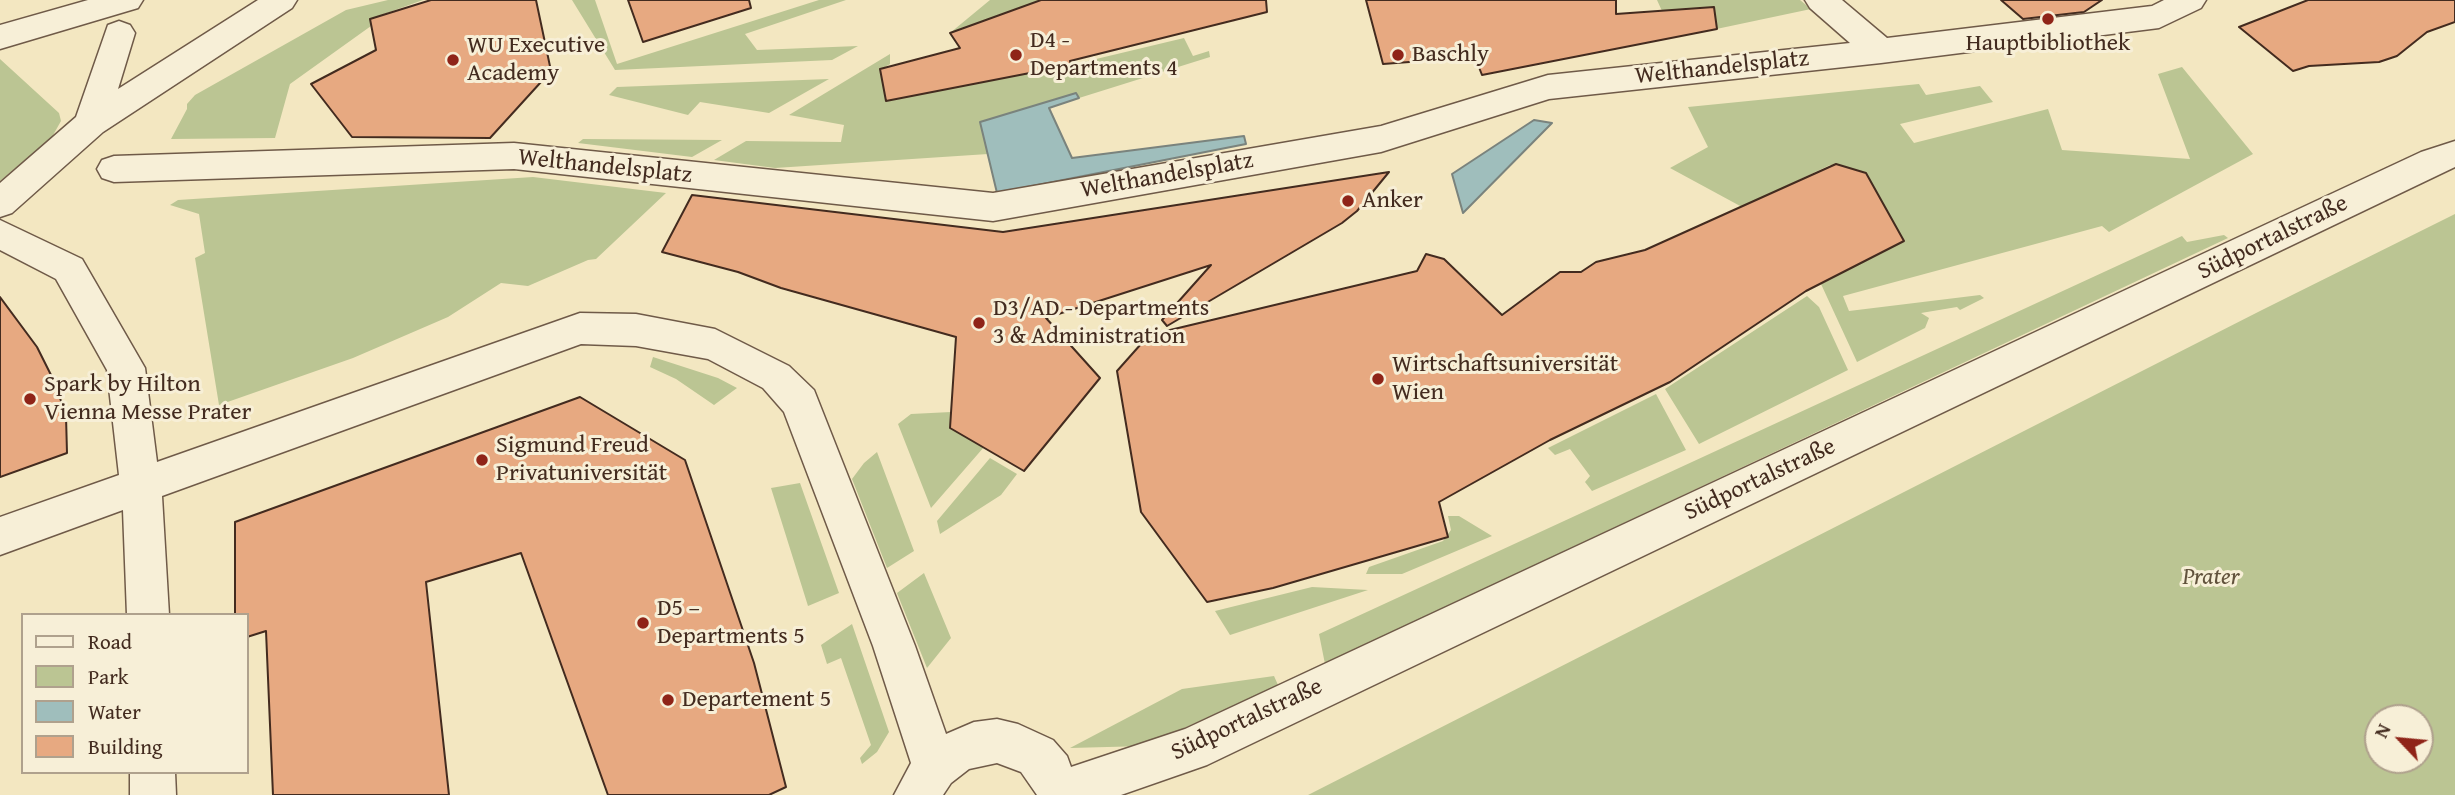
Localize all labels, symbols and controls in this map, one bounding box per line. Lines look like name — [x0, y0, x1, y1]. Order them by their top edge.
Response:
marker: Hauptbibliothek — [2040, 11, 2056, 27]
place label: D4 - Departments 4 — [1030, 27, 1178, 83]
place label: Hauptbibliothek — [1966, 30, 2130, 58]
place label: WU Executive Academy — [467, 32, 605, 88]
place label: Baschly — [1412, 41, 1489, 69]
street label: Welthandelsplatz — [1634, 45, 1810, 91]
marker: D4 - Departments 4 — [1008, 47, 1024, 63]
marker: Baschly — [1390, 47, 1406, 63]
marker: WU Executive Academy — [445, 52, 461, 68]
street label: Welthandelsplatz — [517, 144, 693, 190]
street label: Welthandelsplatz — [1079, 147, 1255, 205]
place label: Anker — [1362, 187, 1423, 215]
street label: Südportalstraße — [2193, 189, 2353, 287]
marker: Anker — [1340, 193, 1356, 209]
place label: D3/AD - Departments 3 & Administration — [993, 295, 1209, 351]
marker: D3/AD - Departments 3 & Administration — [971, 315, 987, 331]
place label: Wirtschaftsuniversität Wien — [1392, 351, 1618, 407]
place label: Spark by Hilton Vienna Messe Prater — [44, 371, 251, 427]
marker: Wirtschaftsuniversität Wien — [1370, 371, 1386, 387]
marker: Spark by Hilton Vienna Messe Prater — [22, 391, 38, 407]
place label: Sigmund Freud Privatuniversität — [496, 432, 667, 488]
street label: Südportalstraße — [1680, 432, 1840, 528]
marker: Sigmund Freud Privatuniversität — [474, 452, 490, 468]
park label: Prater — [2182, 564, 2240, 592]
place label: D5 – Departments 5 — [657, 595, 805, 651]
legend — [21, 613, 248, 774]
marker: D5 – Departments 5 — [635, 615, 651, 631]
text: Road — [88, 626, 132, 657]
text: Park — [88, 661, 129, 692]
street label: Südportalstraße — [1167, 672, 1327, 768]
place label: Departement 5 — [682, 686, 831, 714]
marker: Departement 5 — [660, 692, 676, 708]
text: Water — [88, 696, 141, 727]
north arrow — [2364, 704, 2434, 774]
text: N — [2367, 719, 2397, 743]
text: Building — [88, 731, 162, 762]

